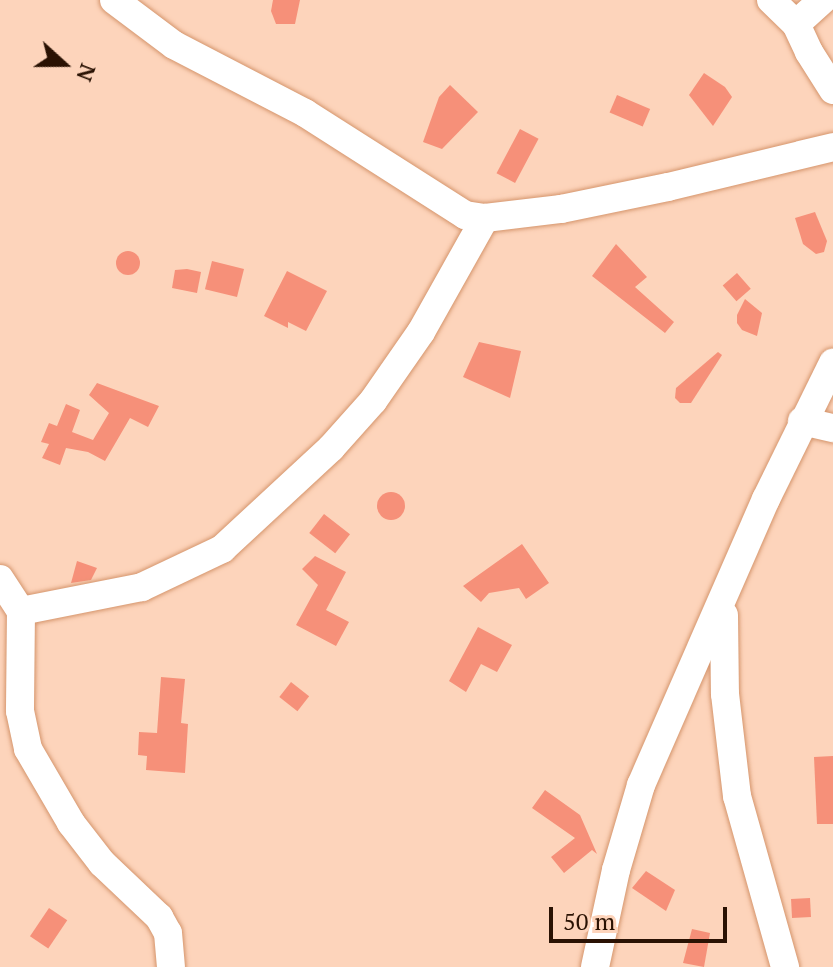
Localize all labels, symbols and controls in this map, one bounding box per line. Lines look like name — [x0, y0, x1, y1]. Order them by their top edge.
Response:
north arrow — [24, 24, 104, 104]
text: N — [70, 60, 103, 86]
scale bar — [553, 891, 731, 941]
text: 50 m — [563, 905, 615, 937]

